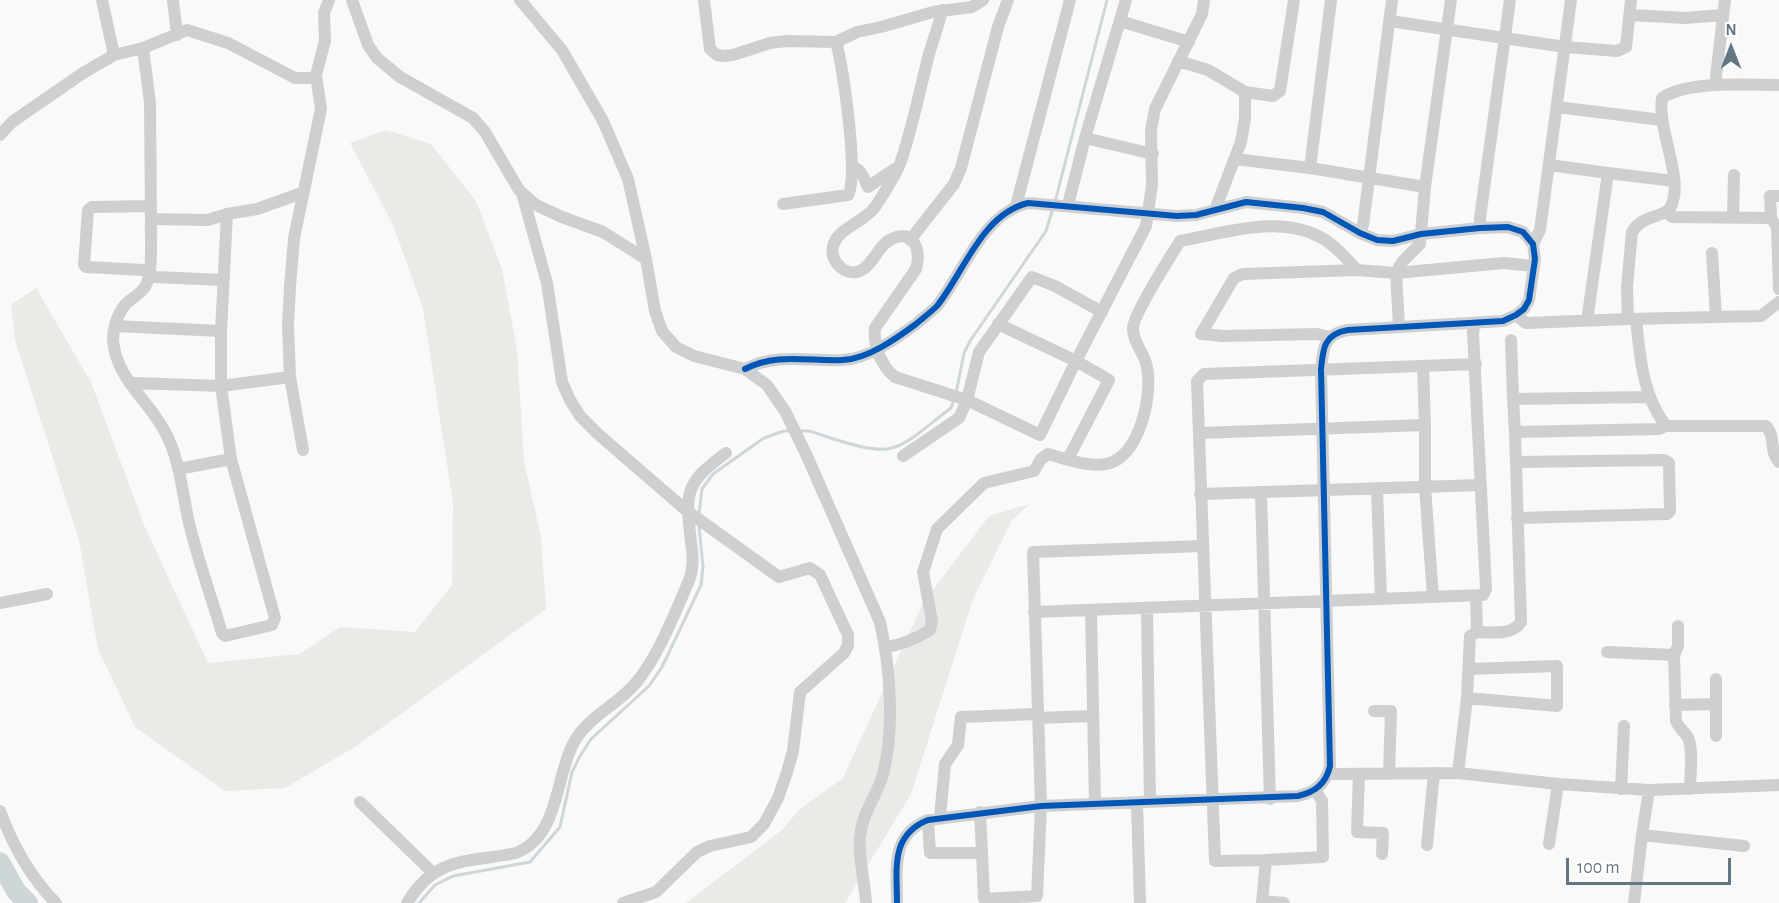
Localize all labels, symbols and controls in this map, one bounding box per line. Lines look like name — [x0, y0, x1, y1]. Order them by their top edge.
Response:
north arrow — [1701, 18, 1761, 78]
text: N — [1725, 22, 1737, 38]
scale bar — [1569, 846, 1734, 884]
text: 100 m — [1577, 859, 1620, 877]

